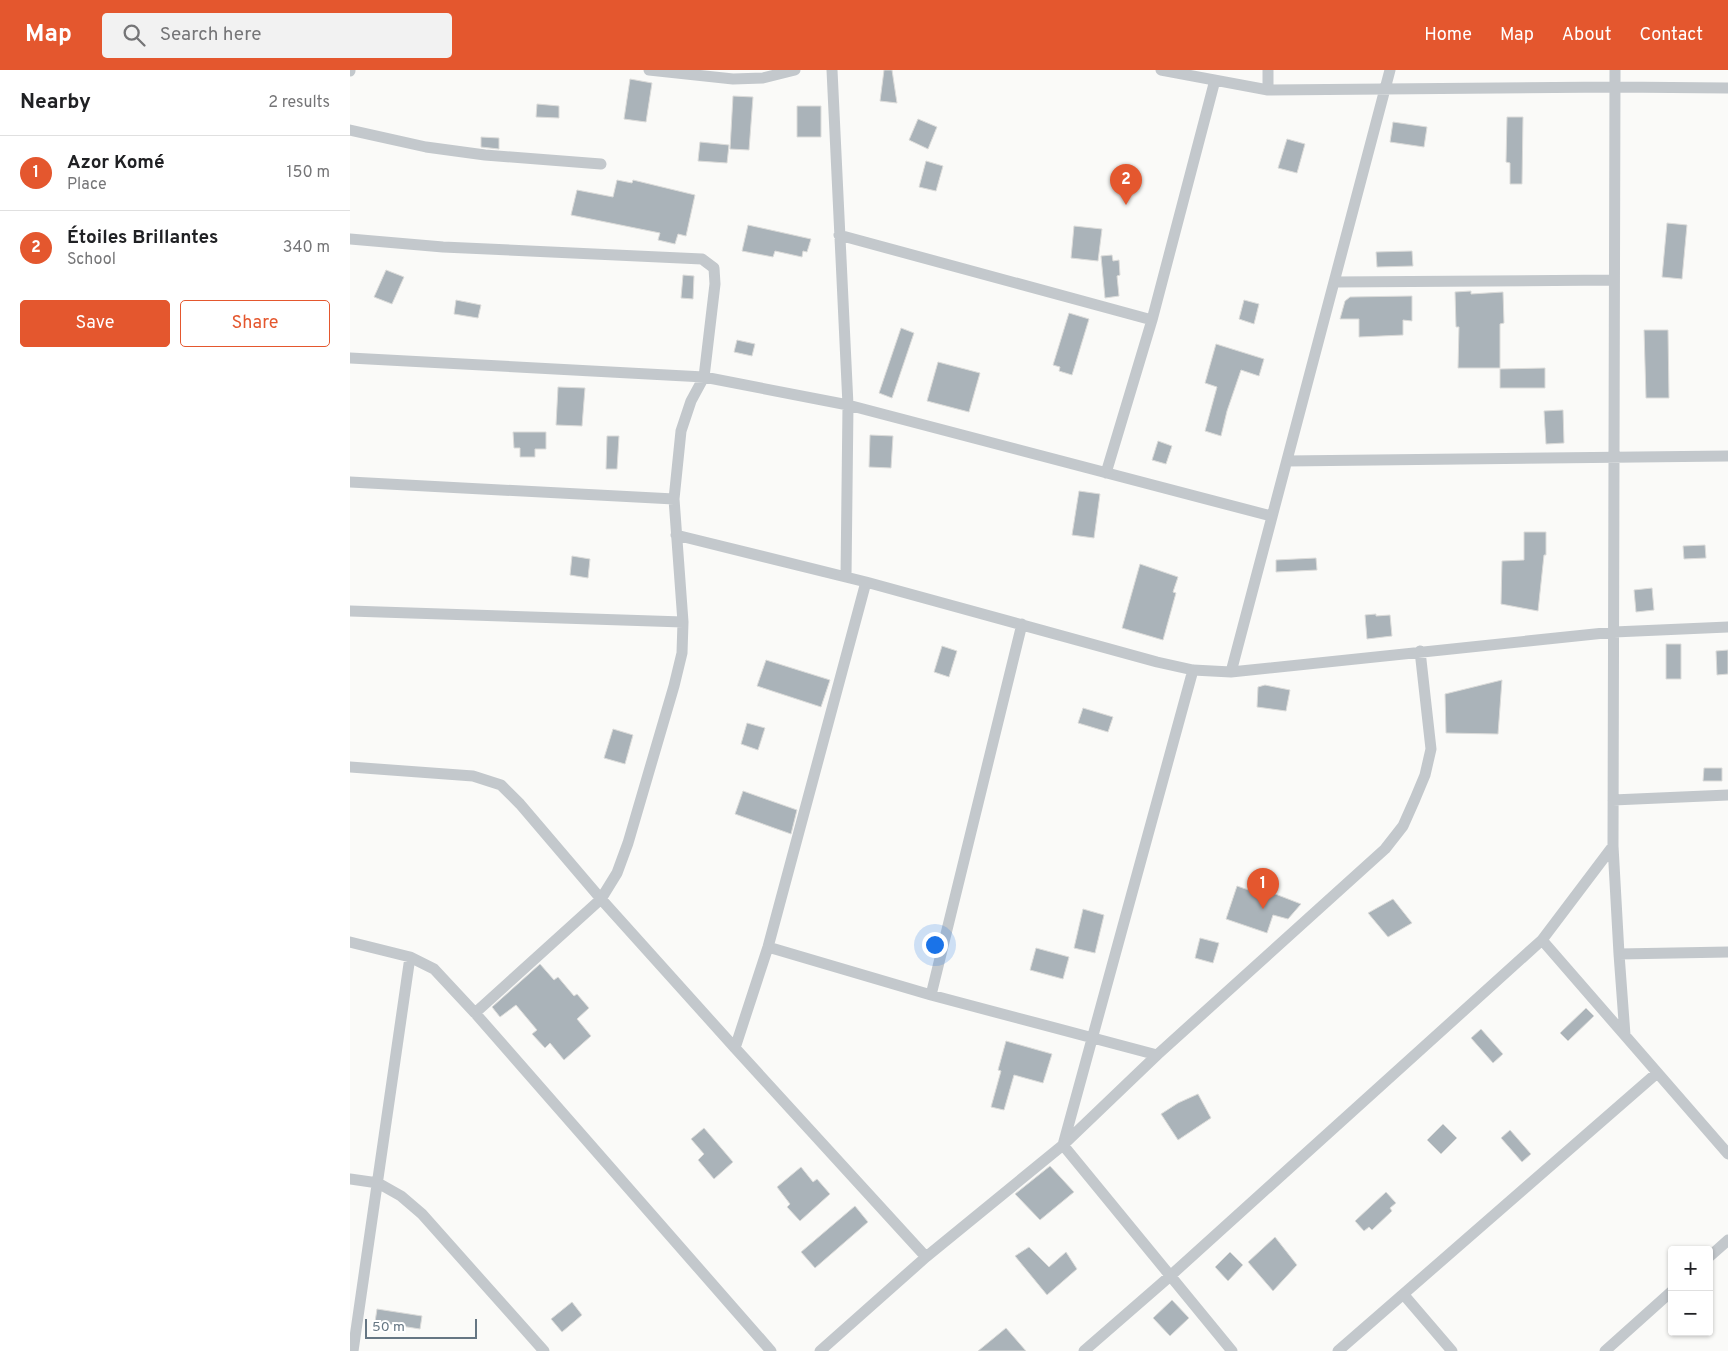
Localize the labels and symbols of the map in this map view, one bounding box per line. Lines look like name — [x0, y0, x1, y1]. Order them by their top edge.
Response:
pin: 2 — [1110, 164, 1142, 205]
pin: 1 — [1247, 868, 1279, 909]
your location — [922, 932, 948, 958]
scale bar — [365, 1316, 478, 1339]

